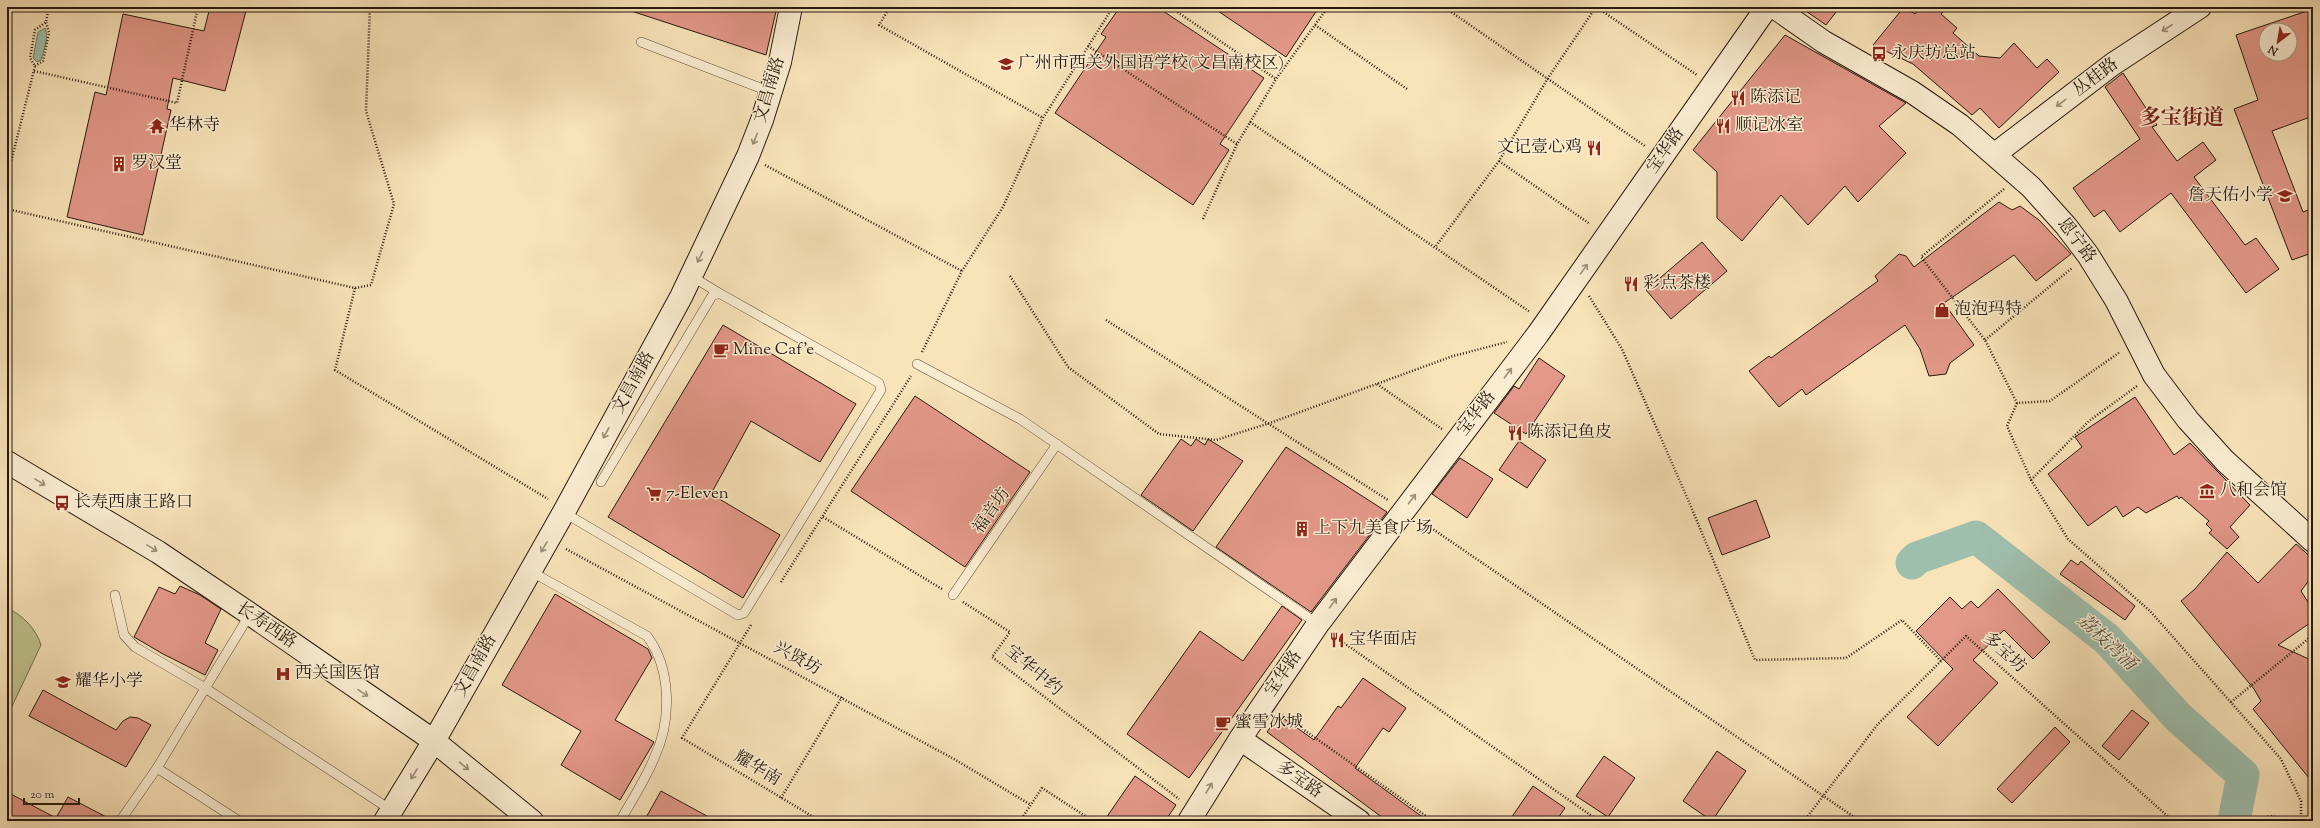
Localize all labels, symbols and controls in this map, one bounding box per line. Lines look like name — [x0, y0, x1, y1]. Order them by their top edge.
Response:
north arrow — [2258, 22, 2298, 62]
one-way arrow — [2161, 24, 2173, 32]
text: N — [2265, 40, 2282, 59]
place label: 永庆坊总站 — [1891, 42, 1976, 66]
bus stop icon: 永庆坊总站 — [1870, 45, 1888, 63]
place label: 广州市西关外国语学校(文昌南校区) — [1018, 52, 1284, 76]
street label: 丛桂路 — [2068, 53, 2124, 103]
street label: 文昌南路 — [749, 54, 791, 126]
school or university icon: 广州市西关外国语学校(文昌南校区) — [997, 55, 1015, 73]
place label: 陈添记 — [1750, 86, 1801, 110]
restaurant icon: 陈添记 — [1729, 89, 1747, 107]
one-way arrow — [2056, 99, 2067, 107]
district label: 多宝街道 — [2140, 104, 2224, 134]
place label: 华林寺 — [169, 114, 220, 138]
place label: 顺记冰室 — [1735, 114, 1803, 138]
temple icon: 华林寺 — [148, 117, 166, 135]
restaurant icon: 顺记冰室 — [1714, 117, 1732, 135]
street label: 宝华路 — [1642, 123, 1690, 179]
one-way arrow — [751, 132, 758, 144]
place label: 文记壹心鸡 — [1497, 136, 1582, 160]
restaurant icon: 文记壹心鸡 — [1585, 139, 1603, 157]
place label: 罗汉堂 — [131, 152, 182, 176]
building icon: 罗汉堂 — [110, 155, 128, 173]
place label: 詹天佑小学 — [2188, 184, 2273, 208]
school or university icon: 詹天佑小学 — [2276, 187, 2294, 205]
street label: 恩宁路 — [2051, 213, 2101, 269]
one-way arrow — [696, 250, 704, 262]
one-way arrow — [1580, 263, 1588, 274]
place label: 彩点茶楼 — [1643, 272, 1711, 296]
restaurant icon: 彩点茶楼 — [1622, 275, 1640, 293]
place label: 泡泡玛特 — [1954, 298, 2022, 322]
shop icon: 泡泡玛特 — [1933, 301, 1951, 319]
place label: Mine Caf'e — [733, 338, 814, 362]
cafe icon: Mine Caf'e — [712, 341, 730, 359]
street label: 文昌南路 — [607, 347, 661, 419]
one-way arrow — [1503, 368, 1512, 379]
street label: 宝华路 — [1452, 386, 1502, 442]
place label: 陈添记鱼皮 — [1527, 421, 1612, 445]
restaurant icon: 陈添记鱼皮 — [1506, 424, 1524, 442]
one-way arrow — [602, 427, 609, 439]
one-way arrow — [34, 478, 46, 486]
place label: 八和会馆 — [2219, 479, 2287, 503]
place label: 7-Eleven — [666, 482, 729, 506]
museum icon: 八和会馆 — [2198, 482, 2216, 500]
street label: 福音坊 — [968, 483, 1016, 539]
supermarket icon: 7-Eleven — [645, 485, 663, 503]
place label: 长寿西康王路口 — [74, 491, 193, 515]
bus stop icon: 长寿西康王路口 — [53, 494, 71, 512]
one-way arrow — [1408, 494, 1416, 505]
place label: 上下九美食广场 — [1314, 517, 1433, 541]
building icon: 上下九美食广场 — [1293, 520, 1311, 538]
one-way arrow — [539, 541, 547, 553]
one-way arrow — [146, 545, 158, 553]
street label: 长寿西路 — [231, 597, 301, 655]
one-way arrow — [1329, 597, 1337, 608]
water label: 荔枝湾涌 — [2071, 609, 2143, 678]
street label: 多宝坊 — [1977, 627, 2031, 679]
place label: 宝华面店 — [1349, 628, 1417, 652]
street label: 文昌南路 — [449, 630, 503, 702]
restaurant icon: 宝华面店 — [1328, 631, 1346, 649]
street label: 兴贤坊 — [769, 636, 825, 682]
street label: 宝华中约 — [999, 640, 1067, 702]
street label: 宝华路 — [1260, 646, 1308, 702]
place label: 西关国医馆 — [295, 662, 380, 686]
hospital icon: 西关国医馆 — [274, 665, 292, 683]
place label: 耀华小学 — [75, 670, 143, 694]
school or university icon: 耀华小学 — [54, 673, 72, 691]
one-way arrow — [358, 689, 369, 697]
place label: 蜜雪冰城 — [1235, 711, 1303, 735]
cafe icon: 蜜雪冰城 — [1214, 714, 1232, 732]
street label: 耀华南 — [729, 746, 785, 792]
street label: 多宝路 — [1271, 756, 1327, 804]
one-way arrow — [459, 761, 470, 770]
one-way arrow — [409, 768, 417, 780]
scale bar — [24, 780, 79, 806]
one-way arrow — [1206, 782, 1214, 794]
text: 20 m — [30, 786, 55, 804]

